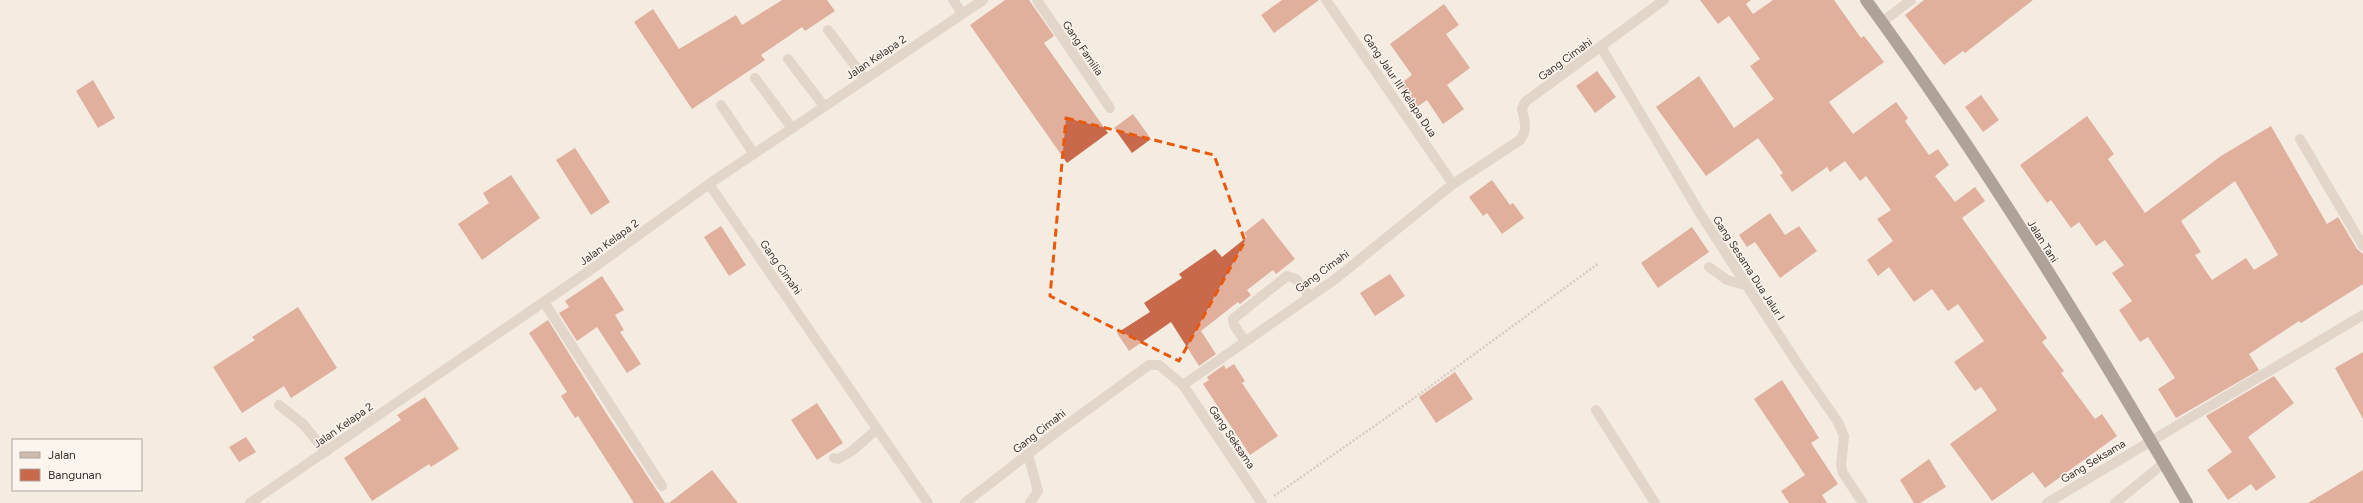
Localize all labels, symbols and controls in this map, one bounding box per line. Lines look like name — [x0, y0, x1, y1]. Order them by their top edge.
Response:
street label: Gang Familia — [1059, 18, 1106, 78]
street label: Gang Jalur III Kelapa Dua — [1360, 31, 1439, 139]
street label: Jalan Kelapa 2 — [844, 33, 909, 82]
street label: Gang Cimahi — [1536, 36, 1595, 83]
street label: Gang Sesama Dua Jalur I — [1710, 214, 1787, 323]
street label: Jalan Kelapa 2 — [577, 217, 641, 268]
street label: Jalan Tani — [2024, 218, 2061, 265]
street label: Gang Cimahi — [757, 238, 804, 297]
street label: Gang Cimahi — [1293, 248, 1352, 295]
street label: Jalan Kelapa 2 — [311, 400, 376, 451]
street label: Gang Seksama — [1206, 403, 1257, 471]
street label: Gang Cimahi — [1010, 407, 1068, 456]
street label: Gang Seksama — [2059, 437, 2128, 486]
legend — [12, 439, 142, 491]
text: Jalan — [48, 448, 76, 462]
text: Bangunan — [48, 468, 102, 482]

